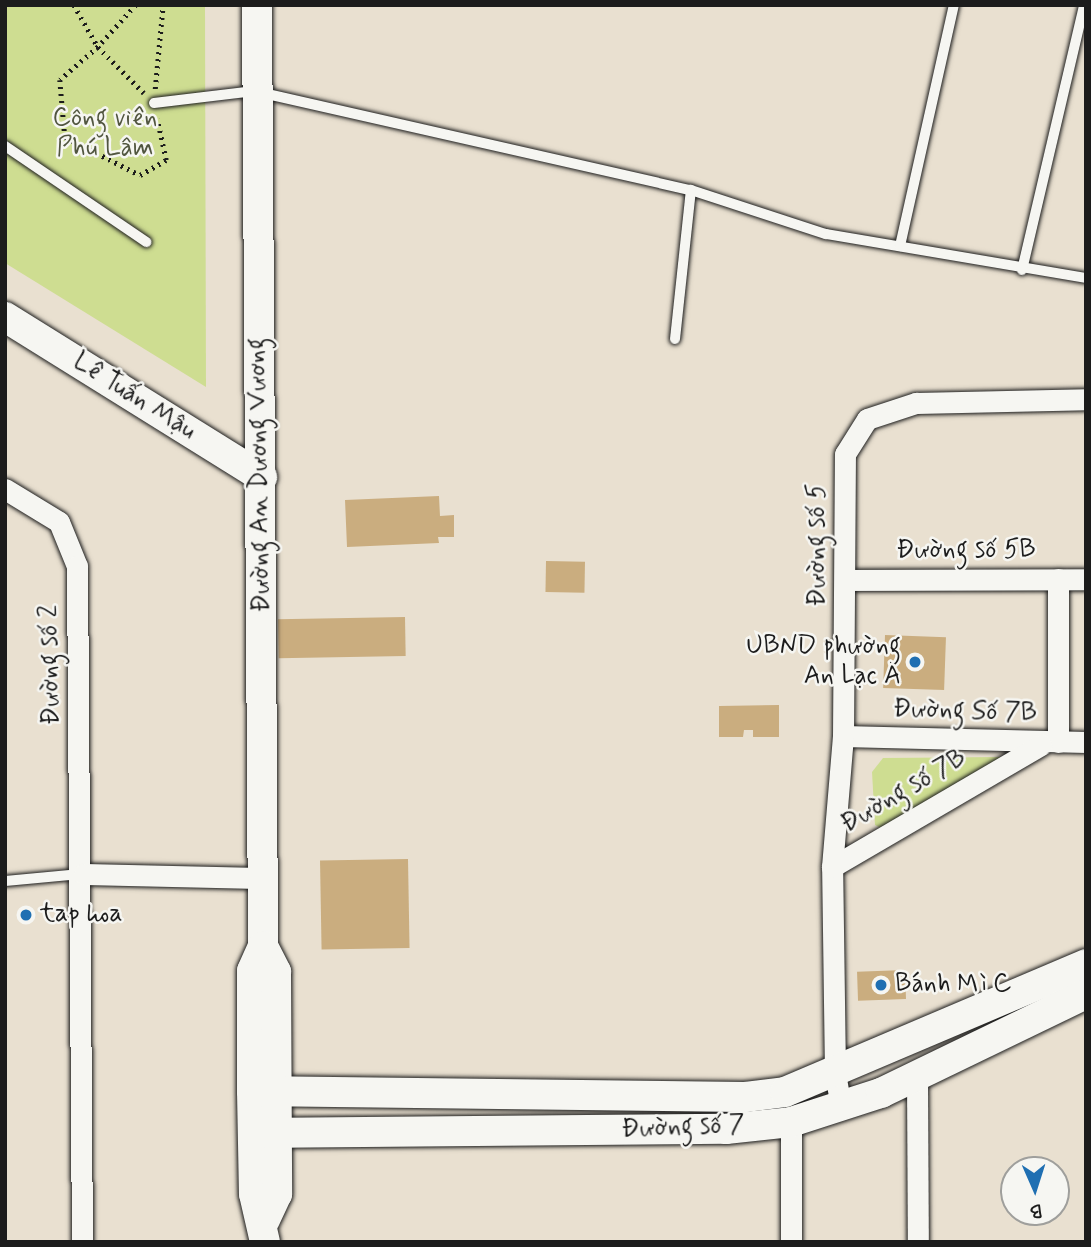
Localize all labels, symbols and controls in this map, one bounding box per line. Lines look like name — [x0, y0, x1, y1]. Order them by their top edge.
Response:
park label: Công viên Phú Lâm — [52, 103, 158, 164]
street label: Đường An Dương Vương — [242, 343, 278, 607]
street label: Lê Tuấn Mậu — [67, 347, 201, 447]
street label: Đường số 5 — [802, 483, 834, 607]
street label: Đường số 5B — [896, 535, 1036, 567]
street label: Đường số 2 — [34, 604, 68, 726]
place label: UBND phường An Lạc A — [746, 631, 901, 692]
marker: UBND phường An Lạc A — [907, 654, 923, 670]
street label: Đường Số 7B — [893, 694, 1037, 730]
street label: Đường số 7B — [835, 743, 973, 841]
place label: tap hoa — [40, 899, 123, 931]
marker: tap hoa — [18, 907, 34, 923]
place label: Bánh Mì C — [895, 969, 1013, 1001]
marker: Bánh Mì C — [873, 977, 889, 993]
street label: Đường số 7 — [620, 1110, 746, 1146]
north arrow — [1000, 1156, 1070, 1226]
text: B — [1029, 1198, 1043, 1223]

